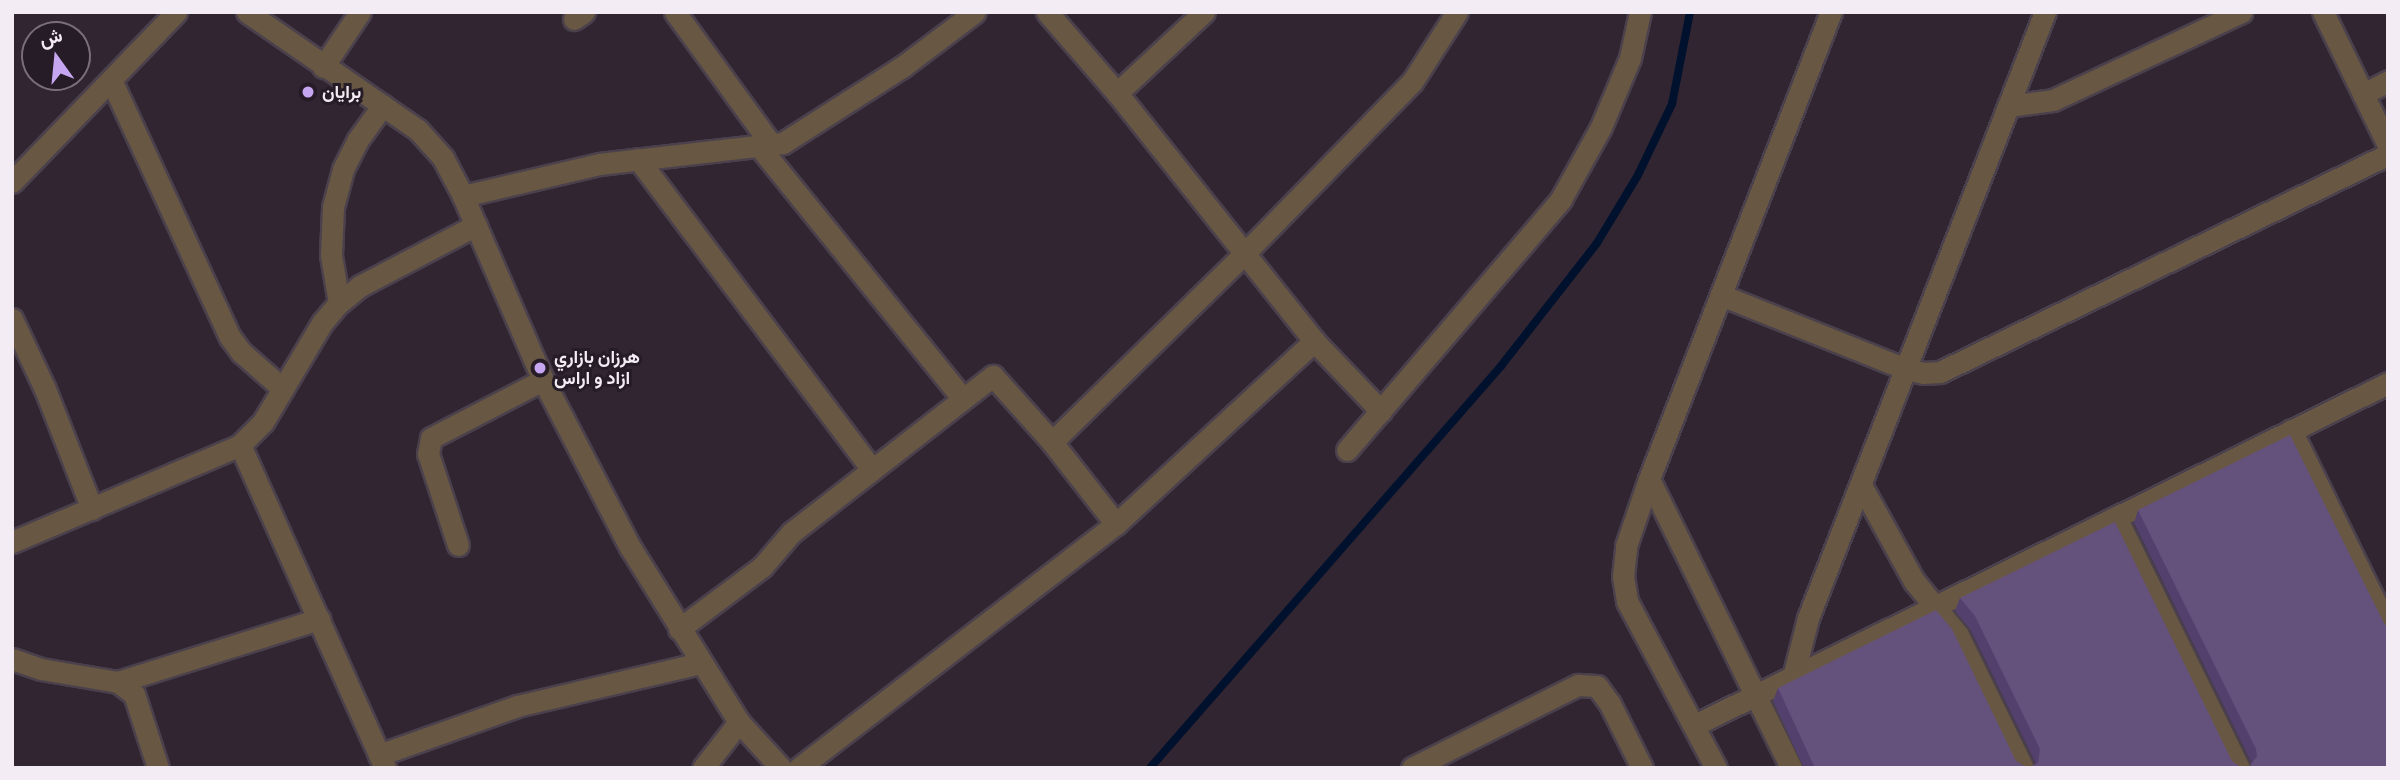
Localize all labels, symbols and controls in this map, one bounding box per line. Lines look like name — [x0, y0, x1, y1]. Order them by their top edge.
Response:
north arrow — [21, 21, 91, 91]
text: ش — [37, 23, 65, 52]
place label: برايان — [322, 81, 361, 103]
marker: برايان — [300, 84, 316, 100]
place label: هرزان بازاري ازاد و اراس — [554, 347, 640, 390]
marker: هرزان بازاري ازاد و اراس — [532, 360, 548, 376]

